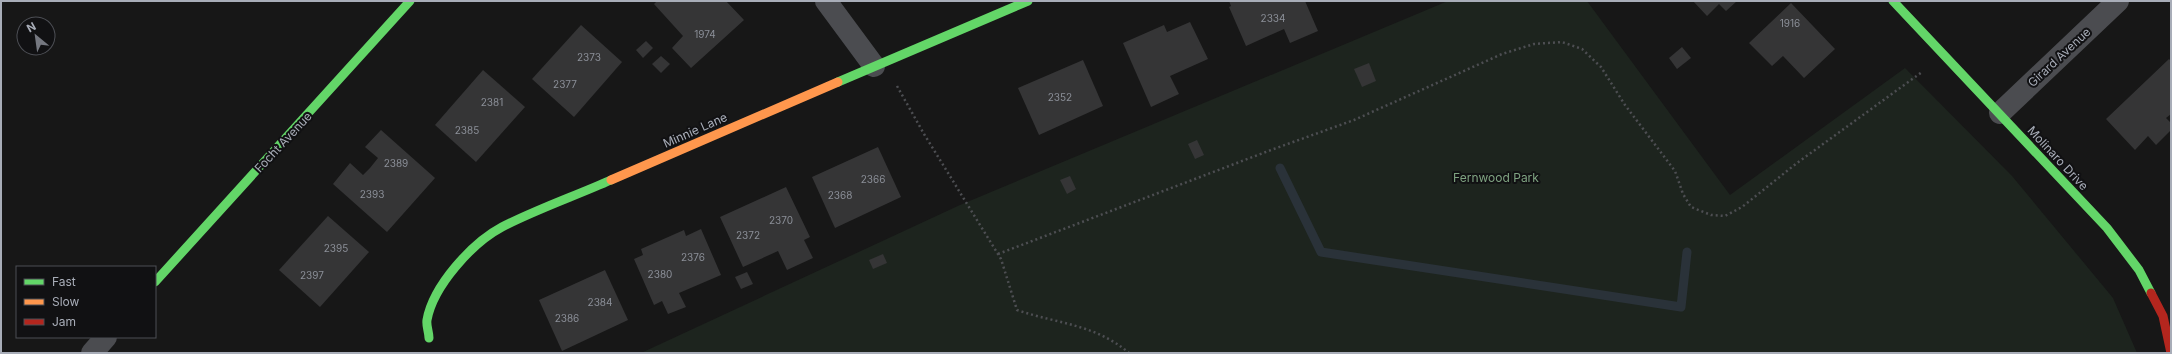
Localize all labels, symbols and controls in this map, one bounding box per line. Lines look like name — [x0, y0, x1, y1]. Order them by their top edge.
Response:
house number: 2334 — [1261, 12, 1285, 24]
north arrow — [16, 16, 56, 56]
house number: 1916 — [1780, 17, 1800, 29]
text: N — [24, 19, 38, 35]
street label: Girard Avenue — [2025, 24, 2093, 90]
house number: 1974 — [694, 28, 716, 40]
house number: 2373 — [577, 51, 601, 63]
house number: 2377 — [553, 78, 577, 90]
house number: 2352 — [1048, 91, 1072, 103]
house number: 2381 — [481, 96, 503, 108]
street label: Focht Avenue — [251, 109, 315, 175]
street label: Minnie Lane — [661, 109, 729, 151]
street label: Molinaro Drive — [2024, 123, 2092, 193]
house number: 2385 — [455, 124, 479, 136]
house number: 2389 — [384, 157, 408, 169]
park label: Fernwood Park — [1453, 170, 1539, 185]
house number: 2366 — [861, 173, 885, 185]
house number: 2393 — [360, 188, 384, 200]
house number: 2368 — [828, 189, 852, 201]
house number: 2370 — [769, 214, 793, 226]
house number: 2372 — [736, 229, 760, 241]
house number: 2395 — [324, 242, 348, 254]
house number: 2376 — [681, 251, 705, 263]
legend — [16, 266, 156, 338]
house number: 2380 — [648, 268, 672, 280]
house number: 2397 — [300, 269, 324, 281]
text: Fast — [52, 274, 76, 289]
text: Slow — [52, 294, 80, 309]
house number: 2384 — [588, 296, 612, 308]
house number: 2386 — [555, 312, 579, 324]
text: Jam — [52, 314, 76, 329]

